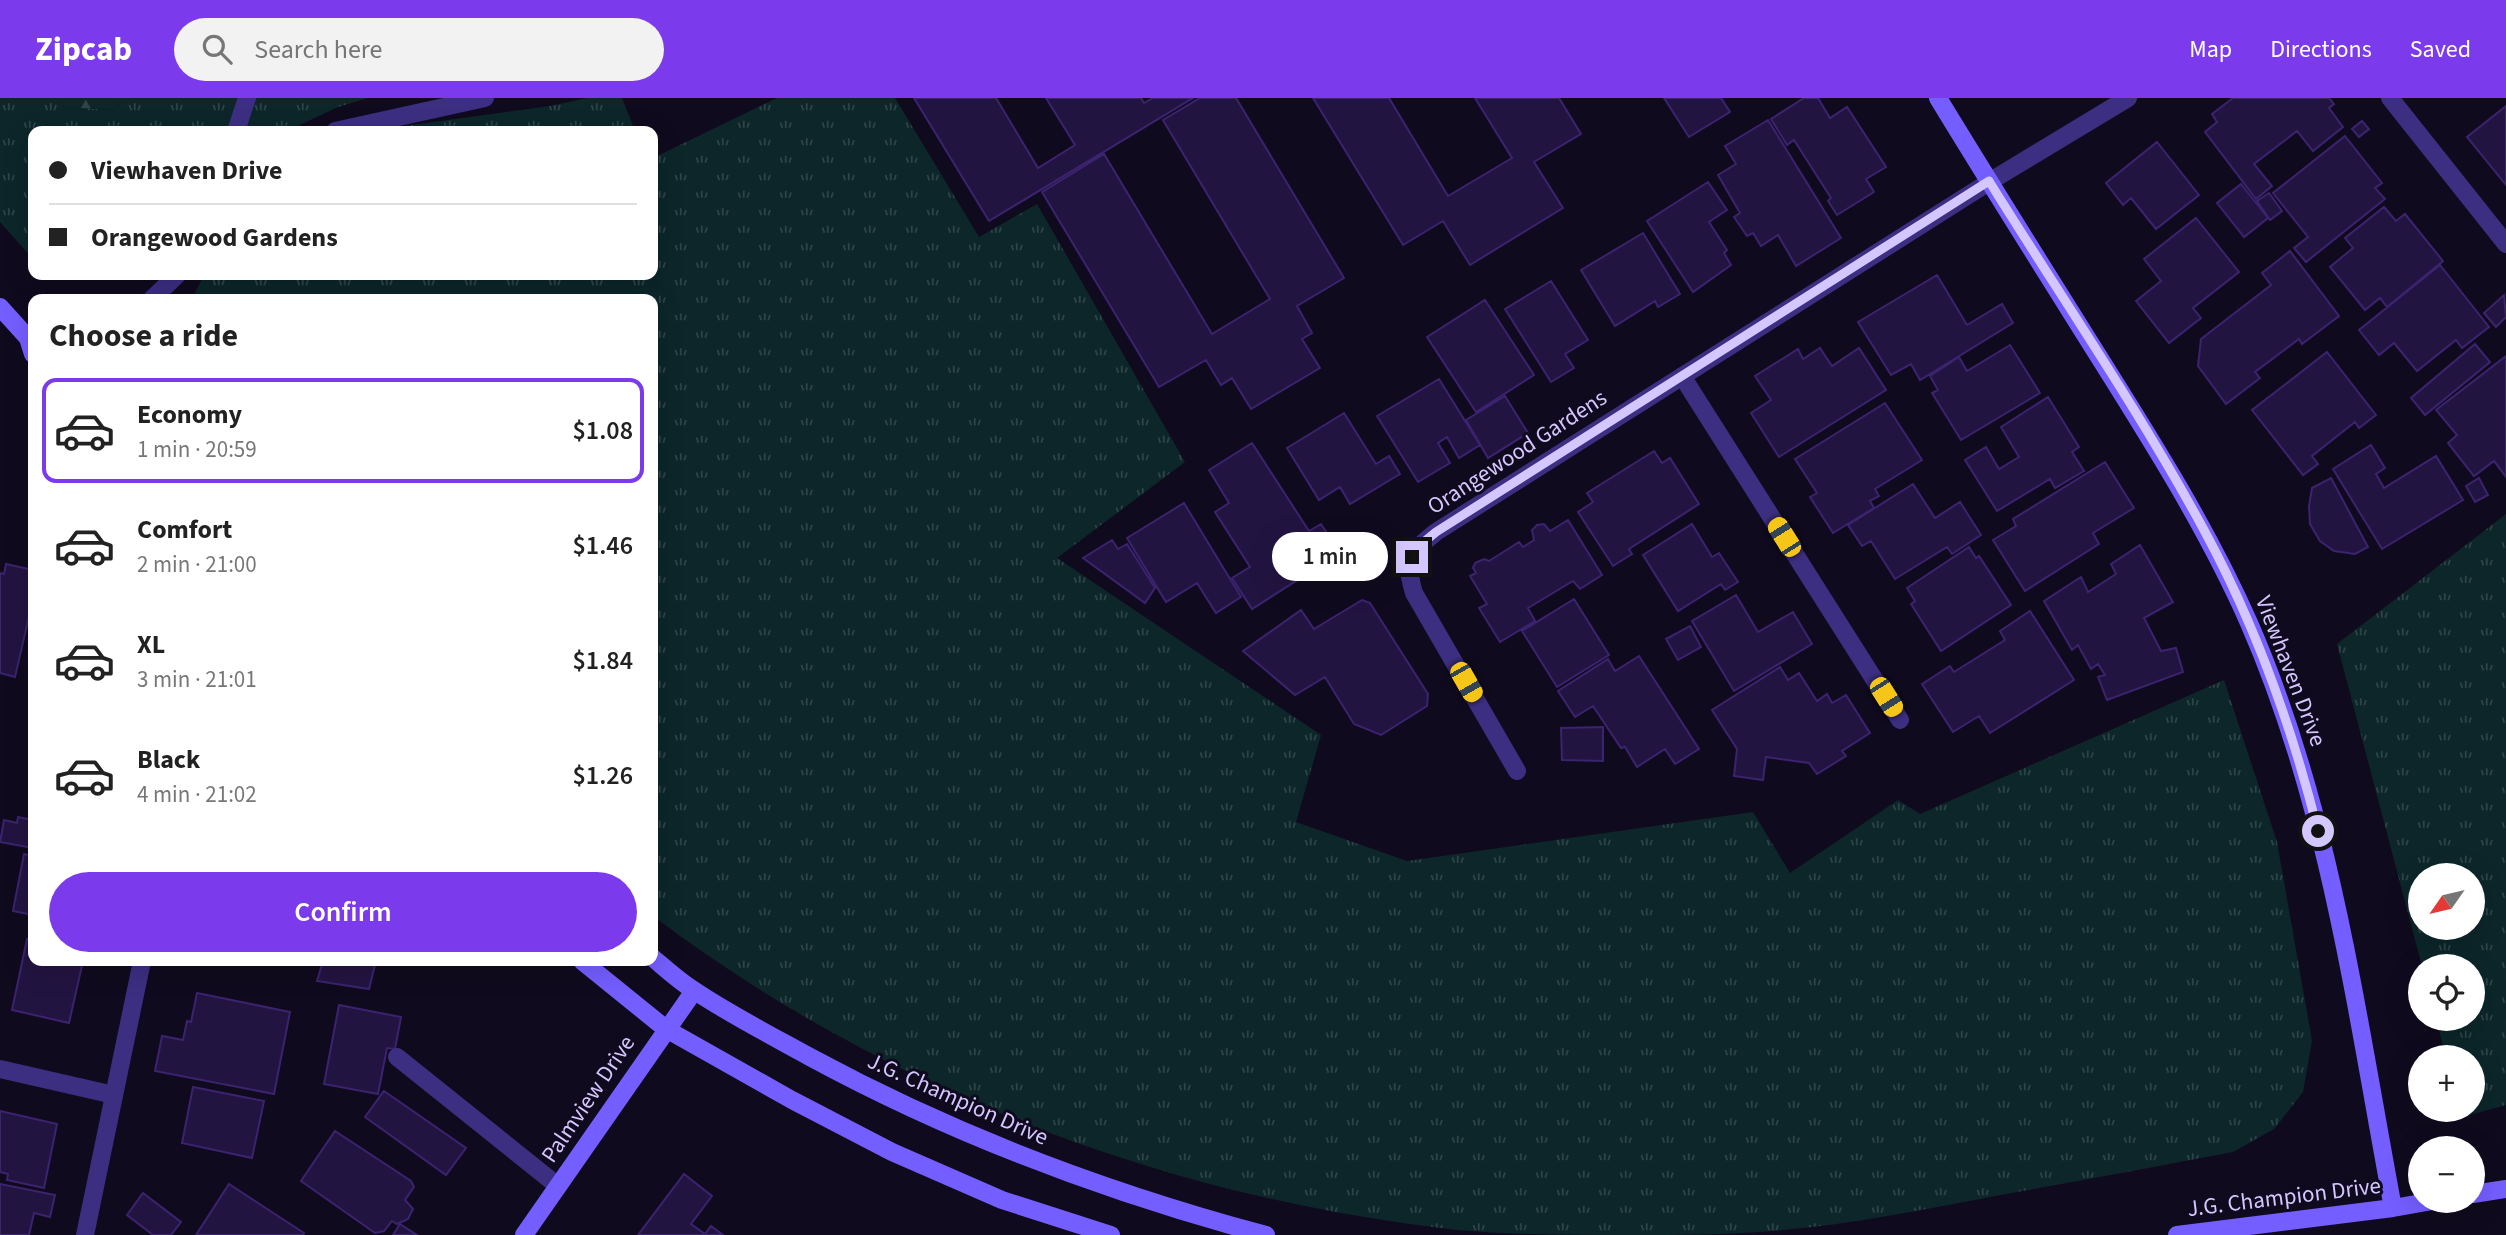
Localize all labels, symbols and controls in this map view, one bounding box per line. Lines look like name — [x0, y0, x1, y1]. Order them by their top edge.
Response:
search box — [174, 18, 664, 81]
text: Zipcab — [35, 26, 132, 73]
icon: search — [198, 30, 236, 68]
text: Search here — [254, 31, 382, 68]
text: Map — [2189, 32, 2232, 67]
text: Directions — [2270, 32, 2372, 67]
text: Saved — [2410, 32, 2471, 67]
text: Viewhaven Drive — [91, 152, 282, 189]
text: Orangewood Gardens — [91, 219, 338, 256]
text: Choose a ride — [49, 313, 238, 359]
street label: Orangewood Gardens — [1421, 381, 1613, 523]
text: Economy — [137, 396, 242, 433]
icon: car — [53, 399, 116, 462]
text: $1.08 — [572, 412, 633, 449]
text: 1 min · 20:59 — [137, 433, 257, 466]
text: Comfort — [137, 511, 232, 548]
icon: car — [53, 514, 116, 577]
car — [1764, 514, 1805, 560]
text: $1.46 — [572, 527, 633, 564]
callout: 1 min — [1272, 532, 1388, 582]
text: 1 min — [1303, 540, 1357, 573]
route end — [1396, 541, 1428, 573]
text: 2 min · 21:00 — [137, 548, 257, 581]
street label: Viewhaven Drive — [2247, 591, 2335, 751]
text: XL — [137, 626, 165, 663]
icon: car — [53, 629, 116, 692]
text: $1.84 — [572, 642, 633, 679]
car — [1447, 659, 1486, 705]
text: 3 min · 21:01 — [137, 663, 257, 696]
car — [1866, 674, 1907, 720]
text: Black — [137, 741, 200, 778]
icon: car — [53, 744, 116, 807]
text: $1.26 — [572, 757, 633, 794]
text: 4 min · 21:02 — [137, 778, 257, 811]
route start — [2302, 815, 2334, 847]
north arrow — [2408, 863, 2485, 940]
map controls — [2408, 863, 2485, 1213]
button: Confirm — [49, 872, 637, 952]
button: locate — [2408, 954, 2485, 1031]
street label: Palmview Drive — [533, 1029, 643, 1169]
street label: J.G. Champion Drive — [862, 1044, 1054, 1154]
button: + — [2408, 1045, 2485, 1122]
button: − — [2408, 1136, 2485, 1213]
street label: J.G. Champion Drive — [2185, 1169, 2383, 1225]

